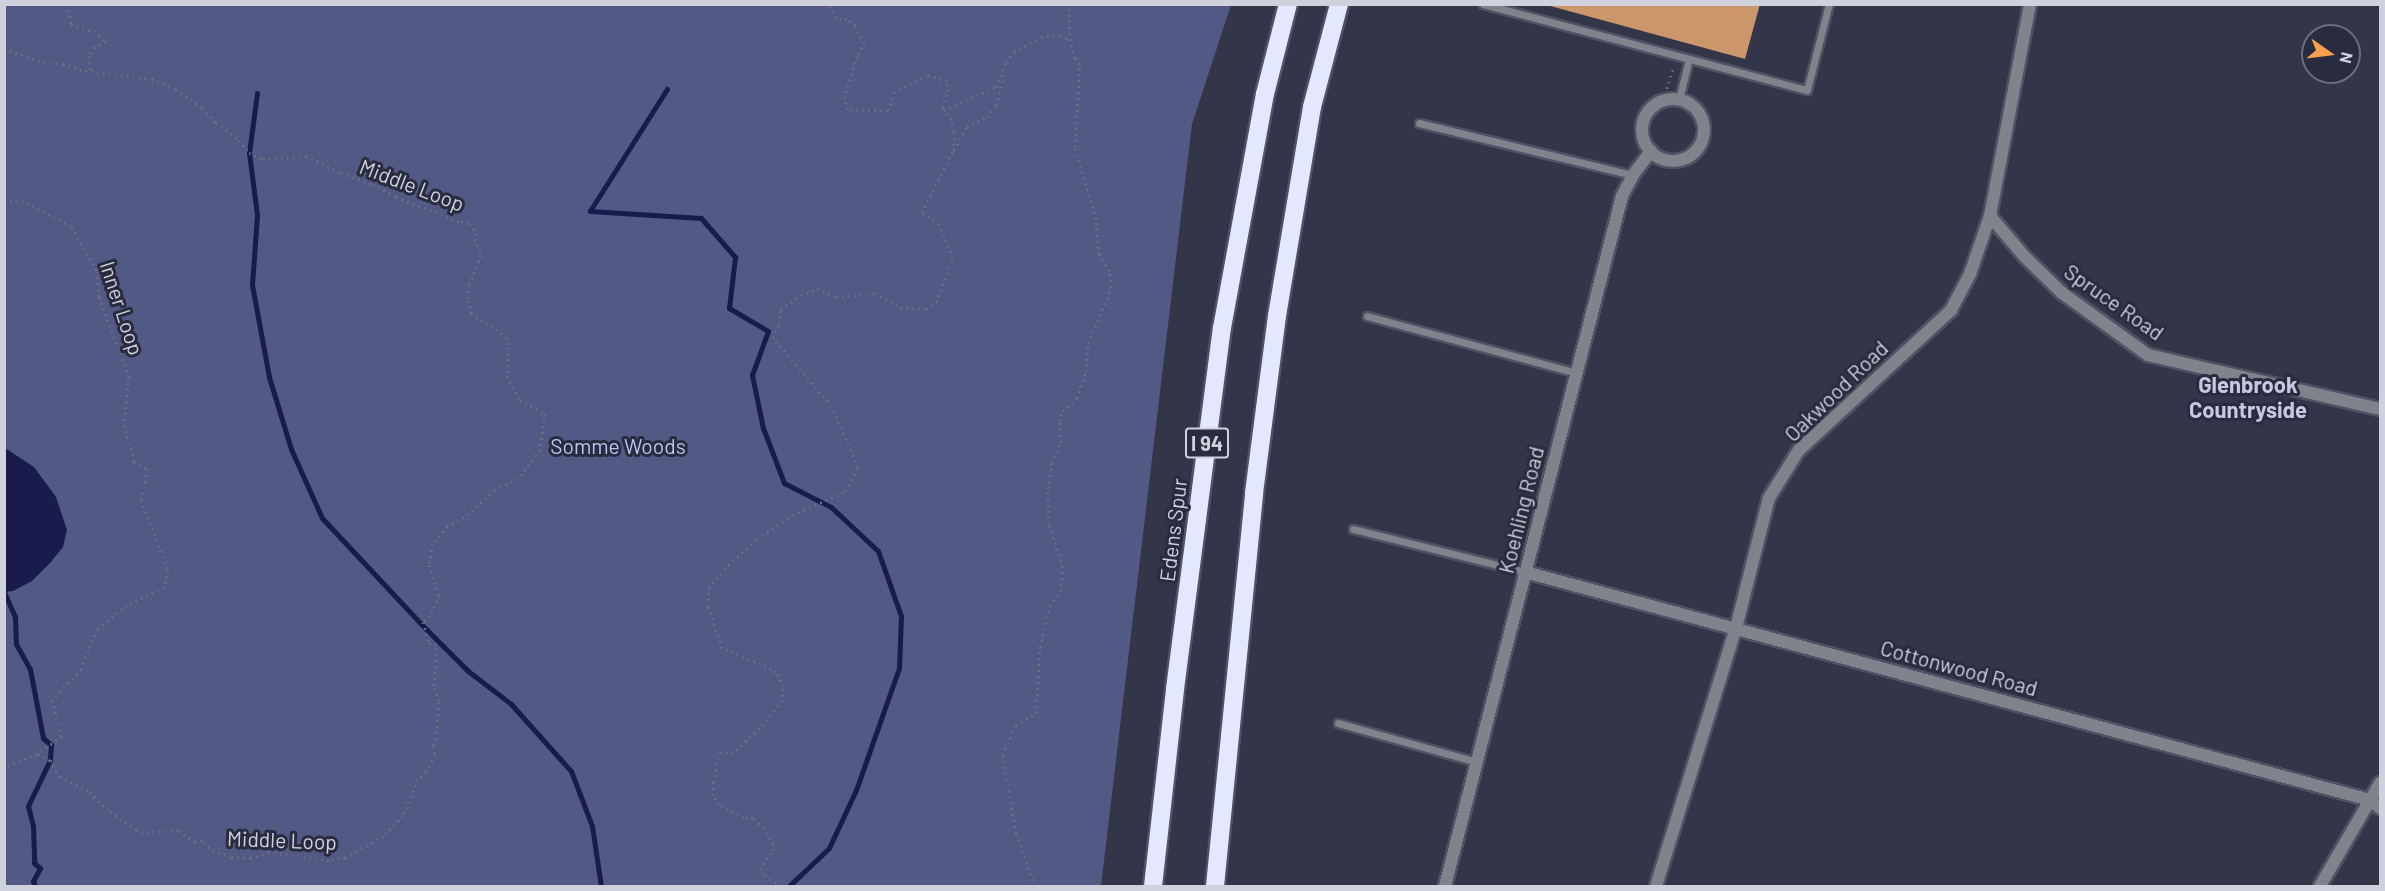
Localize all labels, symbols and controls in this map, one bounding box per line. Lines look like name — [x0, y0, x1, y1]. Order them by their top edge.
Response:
north arrow — [2301, 24, 2361, 84]
text: N — [2337, 51, 2358, 65]
street label: Middle Loop — [356, 154, 468, 216]
street label: Inner Loop — [95, 258, 149, 358]
street label: Spruce Road — [2059, 259, 2169, 345]
street label: Oakwood Road — [1779, 335, 1893, 447]
district label: Glenbrook Countryside — [2189, 371, 2307, 422]
road number: I 94 — [1184, 426, 1230, 460]
park label: Somme Woods — [550, 433, 686, 459]
street label: Koehling Road — [1493, 444, 1549, 576]
street label: Edens Spur — [1154, 477, 1192, 583]
street label: Cottonwood Road — [1878, 635, 2040, 701]
street label: Middle Loop — [227, 825, 337, 855]

